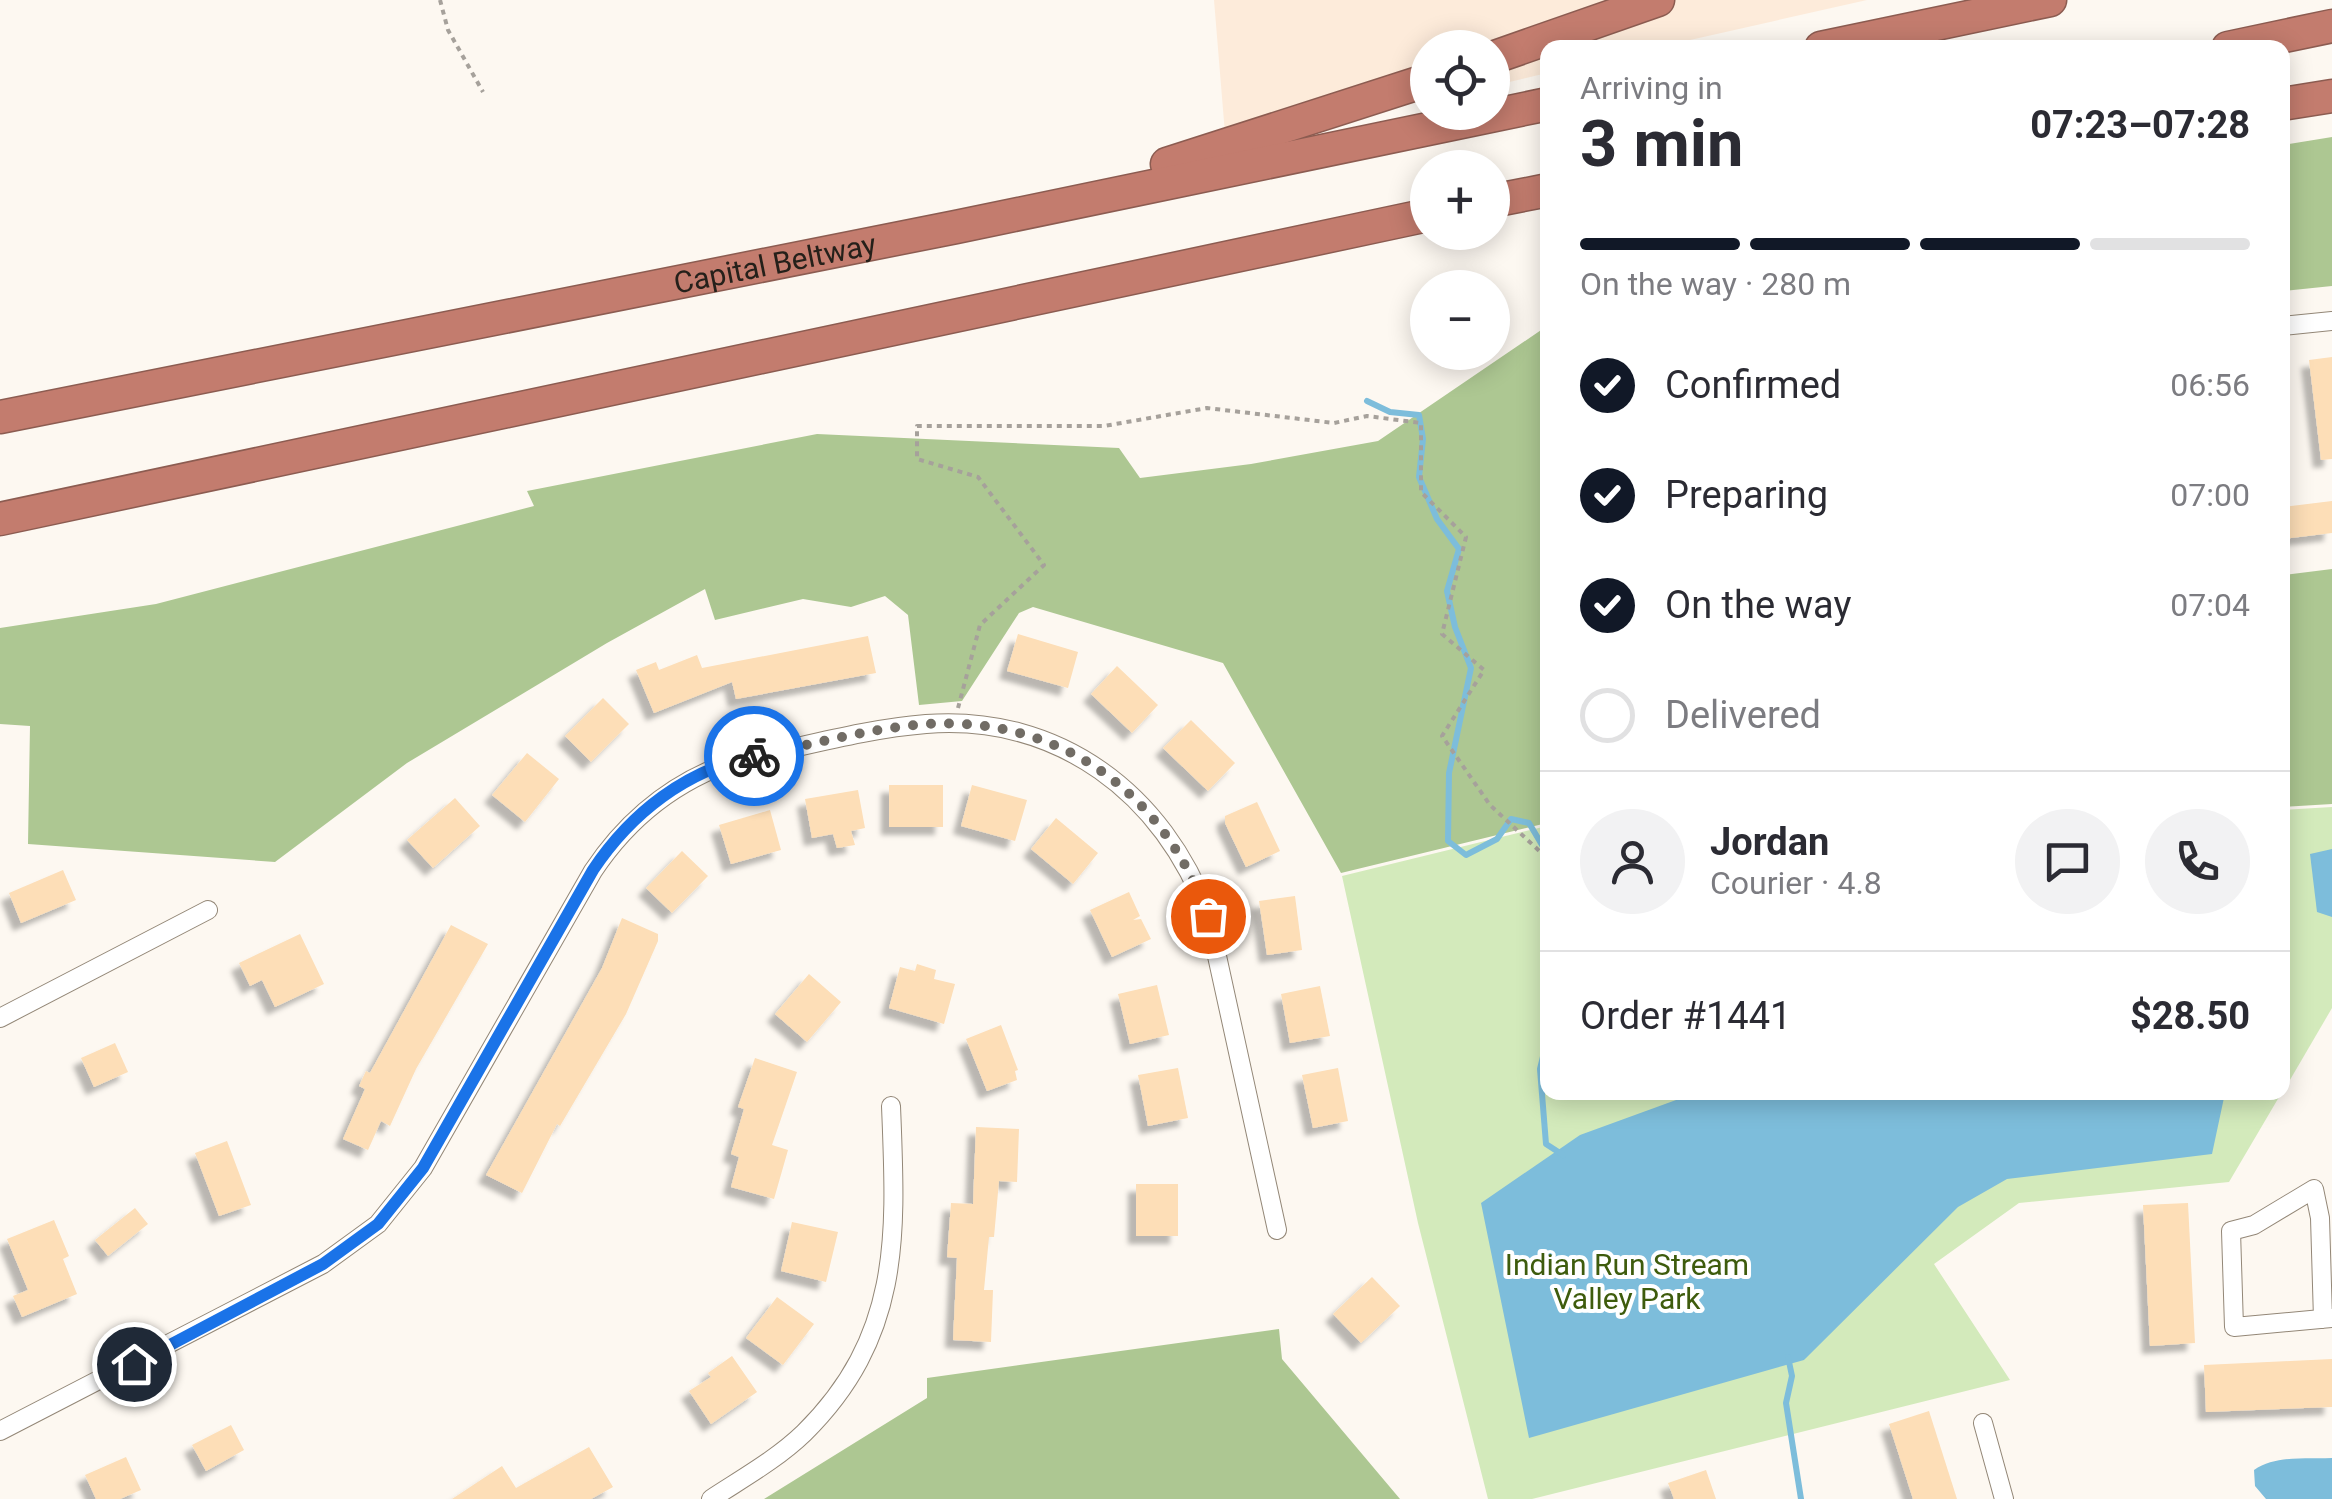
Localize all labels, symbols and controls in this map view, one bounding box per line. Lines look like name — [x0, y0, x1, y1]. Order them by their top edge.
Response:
map controls — [1410, 30, 1510, 370]
button: locate — [1410, 30, 1510, 130]
text: Arriving in — [1580, 69, 1723, 107]
text: 07:23–07:28 — [2030, 103, 2250, 147]
text: 3 min — [1580, 106, 1743, 182]
button: + — [1410, 150, 1510, 250]
street label: Capital Beltway — [671, 226, 879, 300]
text: On the way · 280 m — [1580, 265, 1851, 303]
button: − — [1410, 270, 1510, 370]
icon: check — [1580, 358, 1635, 413]
text: Confirmed — [1665, 363, 1841, 407]
text: 06:56 — [2170, 366, 2250, 404]
icon: check — [1580, 468, 1635, 523]
text: Preparing — [1665, 473, 1828, 517]
text: 07:00 — [2170, 476, 2250, 514]
icon: check — [1580, 578, 1635, 633]
text: On the way — [1665, 583, 1851, 627]
text: 07:04 — [2170, 586, 2250, 624]
text: Delivered — [1665, 693, 1821, 737]
courier — [704, 706, 804, 806]
icon: bike — [727, 729, 782, 784]
button: person — [1580, 809, 1685, 914]
button: chat — [2015, 809, 2120, 914]
button: phone — [2145, 809, 2250, 914]
text: Jordan — [1710, 820, 1829, 864]
text: Courier · 4.8 — [1710, 864, 1882, 902]
pin — [1166, 874, 1251, 959]
icon: bag — [1181, 889, 1236, 944]
text: Order #1441 — [1580, 994, 1791, 1038]
text: $28.50 — [2130, 994, 2250, 1038]
park label: Indian Run Stream Valley Park — [1505, 1247, 1749, 1316]
pin — [92, 1322, 177, 1407]
icon: home — [107, 1337, 162, 1392]

